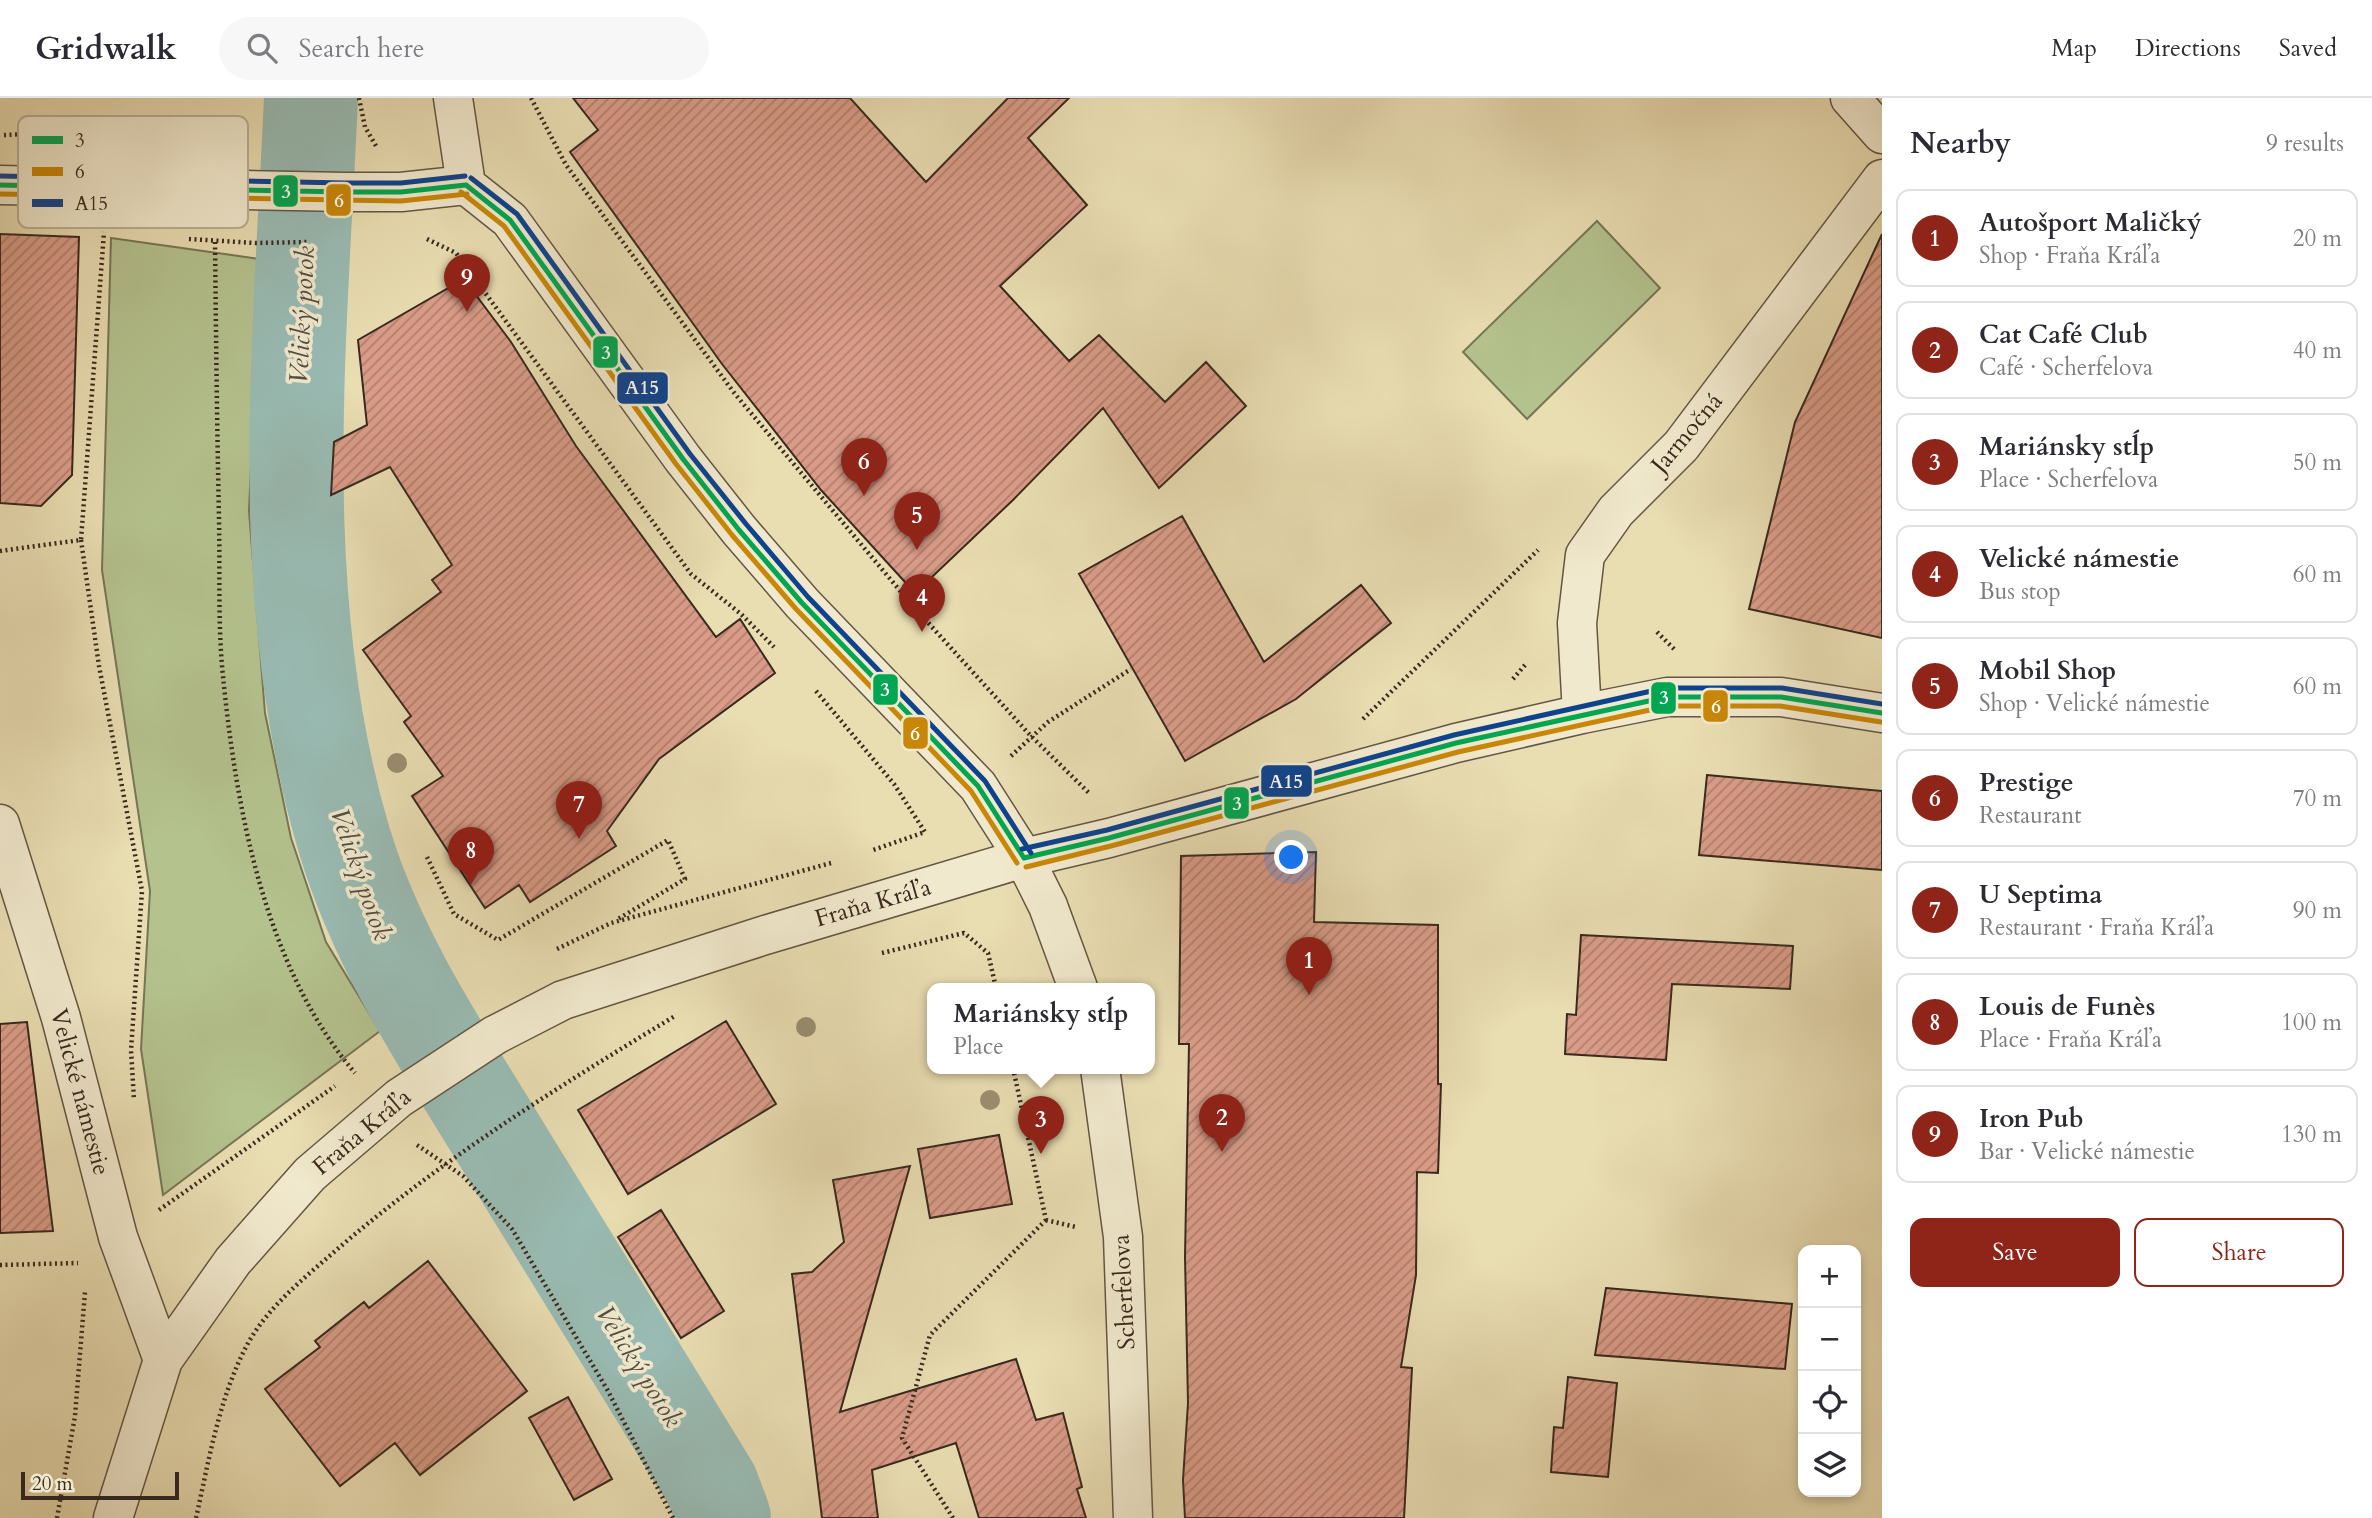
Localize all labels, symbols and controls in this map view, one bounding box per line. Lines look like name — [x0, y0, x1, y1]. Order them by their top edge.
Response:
search box — [219, 17, 709, 80]
text: Gridwalk — [35, 26, 177, 71]
icon: search — [243, 29, 281, 67]
text: Search here — [299, 31, 425, 66]
text: Map — [2051, 32, 2097, 65]
text: Directions — [2135, 32, 2241, 65]
text: Saved — [2279, 32, 2337, 65]
legend — [18, 116, 248, 228]
text: Nearby — [1910, 123, 2011, 164]
text: 3 — [75, 128, 85, 154]
text: 9 results — [2266, 128, 2344, 159]
text: 6 — [75, 159, 85, 185]
line badge: 3 — [272, 174, 299, 208]
text: 3 — [281, 179, 291, 205]
line badge: 6 — [325, 183, 352, 217]
text: 6 — [334, 188, 344, 214]
text: A15 — [75, 191, 108, 217]
text: Autošport Maličký — [1979, 205, 2202, 240]
text: 1 — [1929, 223, 1941, 254]
text: 20 m — [2293, 223, 2342, 254]
text: Shop · Fraňa Kráľa — [1979, 240, 2160, 271]
water label: Velický potok — [281, 245, 323, 385]
pin: 9 — [444, 254, 490, 312]
text: Cat Café Club — [1979, 317, 2148, 352]
line badge: 3 — [592, 335, 619, 369]
text: 2 — [1929, 335, 1941, 366]
text: 40 m — [2293, 335, 2342, 366]
text: 3 — [601, 340, 611, 366]
text: Café · Scherfelova — [1979, 352, 2153, 383]
line badge: A15 — [616, 371, 669, 405]
text: A15 — [625, 375, 659, 401]
street label: Jarmočná — [1642, 385, 1731, 482]
text: Mariánsky stĺp — [1979, 429, 2154, 464]
pin: 6 — [841, 438, 887, 496]
text: 3 — [1929, 447, 1941, 478]
text: 50 m — [2293, 447, 2342, 478]
text: Place · Scherfelova — [1979, 464, 2158, 495]
pin: 5 — [894, 492, 940, 550]
text: Velické námestie — [1979, 541, 2179, 576]
text: 4 — [1929, 559, 1941, 590]
text: 60 m — [2293, 559, 2342, 590]
pin: 4 — [899, 574, 945, 632]
text: Bus stop — [1979, 576, 2061, 607]
text: Mobil Shop — [1979, 653, 2116, 688]
text: 5 — [1929, 671, 1941, 702]
text: 60 m — [2293, 671, 2342, 702]
line badge: 3 — [872, 673, 899, 706]
text: 3 — [880, 677, 890, 703]
line badge: 3 — [1650, 681, 1677, 715]
text: 3 — [1659, 685, 1669, 711]
text: Shop · Velické námestie — [1979, 688, 2210, 719]
line badge: 6 — [1702, 689, 1729, 723]
text: 6 — [1711, 694, 1721, 720]
line badge: 6 — [902, 716, 929, 750]
text: 6 — [910, 721, 920, 747]
line badge: A15 — [1260, 764, 1313, 798]
text: Prestige — [1979, 765, 2074, 800]
text: A15 — [1269, 769, 1303, 795]
pin: 7 — [556, 781, 602, 839]
text: 6 — [1929, 783, 1941, 814]
text: 70 m — [2293, 783, 2342, 814]
line badge: 3 — [1223, 786, 1250, 820]
text: 3 — [1232, 791, 1242, 817]
text: Restaurant — [1979, 800, 2082, 831]
water label: Velický potok — [322, 803, 400, 945]
pin: 8 — [448, 827, 494, 885]
your location — [1274, 840, 1308, 874]
street label: Fraňa Kráľa — [811, 871, 936, 935]
text: U Septima — [1979, 877, 2102, 912]
text: 7 — [1929, 895, 1941, 926]
text: 90 m — [2293, 895, 2342, 926]
text: Restaurant · Fraňa Kráľa — [1979, 912, 2214, 943]
pin: 1 — [1286, 937, 1332, 995]
popup — [927, 983, 1155, 1074]
text: Louis de Funès — [1979, 989, 2155, 1024]
text: Mariánsky stĺp — [953, 996, 1129, 1031]
street label: Velické námestie — [42, 1005, 118, 1179]
text: 8 — [1929, 1007, 1941, 1038]
text: 100 m — [2281, 1007, 2342, 1038]
text: Place · Fraňa Kráľa — [1979, 1024, 2162, 1055]
text: Place — [953, 1031, 1004, 1062]
street label: Fraňa Kráľa — [306, 1081, 419, 1183]
pin: 2 — [1199, 1094, 1245, 1152]
pin: 3 — [1018, 1096, 1064, 1154]
text: Iron Pub — [1979, 1101, 2084, 1136]
text: 9 — [1929, 1119, 1941, 1150]
text: 130 m — [2281, 1119, 2342, 1150]
text: Bar · Velické námestie — [1979, 1136, 2195, 1167]
button: Save — [1910, 1218, 2120, 1287]
button: Share — [2134, 1218, 2344, 1287]
street label: Scherfelova — [1104, 1233, 1144, 1351]
map controls — [1798, 1245, 1861, 1497]
button: + — [1798, 1245, 1861, 1308]
water label: Velický potok — [588, 1298, 691, 1434]
button: − — [1798, 1308, 1861, 1371]
button: locate — [1798, 1371, 1861, 1434]
button: layers — [1798, 1434, 1861, 1497]
scale bar — [21, 1469, 178, 1501]
text: 20 m — [32, 1471, 73, 1497]

